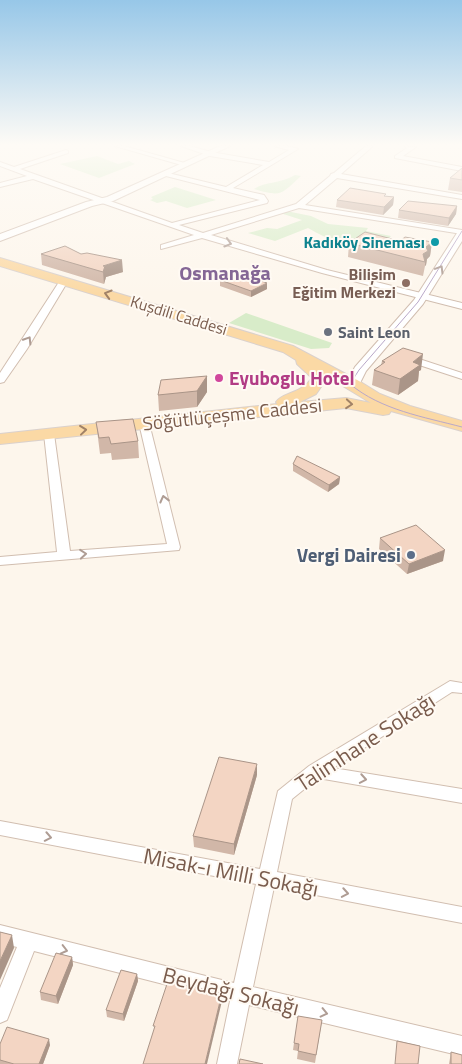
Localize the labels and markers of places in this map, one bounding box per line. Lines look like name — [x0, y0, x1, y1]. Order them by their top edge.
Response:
place label: Kadıköy Sineması — [303, 230, 425, 254]
marker: Kadıköy Sineması — [429, 236, 441, 248]
place label: Bilişim Eğitim Merkezi — [292, 262, 396, 304]
marker: Bilişim Eğitim Merkezi — [400, 277, 412, 289]
place label: Saint Leon — [338, 320, 410, 344]
marker: Saint Leon — [322, 326, 334, 338]
place label: Eyuboglu Hotel — [229, 363, 355, 392]
marker: Eyuboglu Hotel — [213, 372, 225, 384]
place label: Vergi Dairesi — [297, 540, 401, 569]
marker: Vergi Dairesi — [405, 549, 417, 561]

